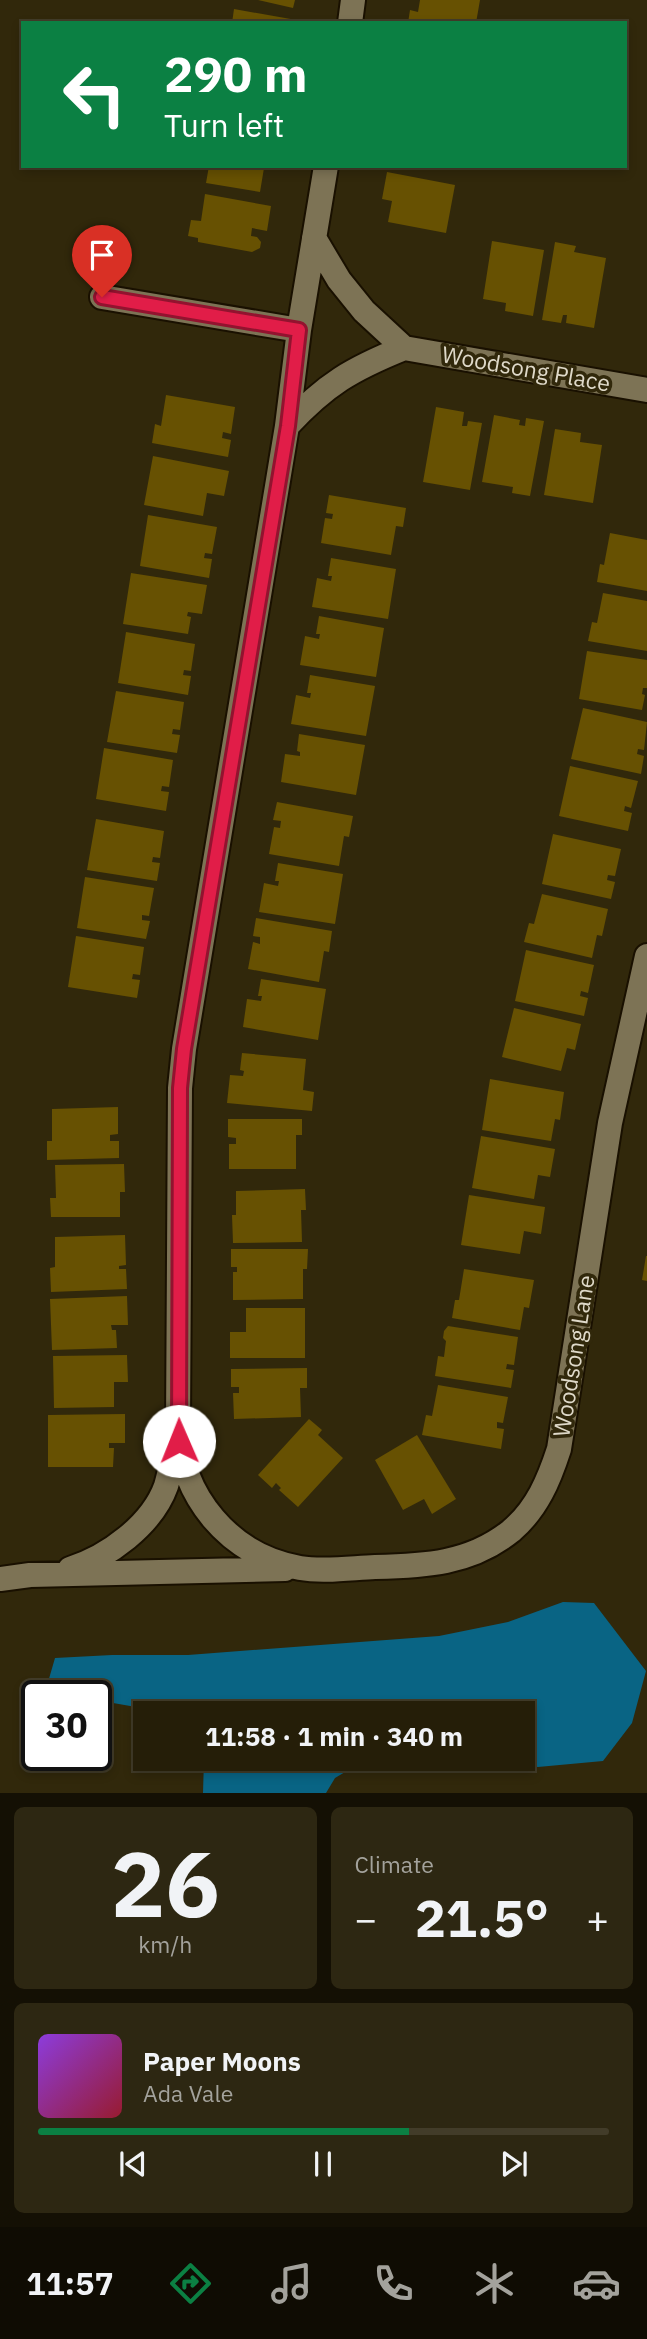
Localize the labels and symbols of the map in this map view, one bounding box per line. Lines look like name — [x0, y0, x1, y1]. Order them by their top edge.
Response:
pin — [72, 225, 132, 297]
street label: Woodsong Place — [440, 338, 613, 398]
street label: Woodsong Lane — [545, 1273, 601, 1439]
position arrow — [142, 1404, 216, 1478]
speed limit sign: 30 — [21, 1680, 112, 1771]

